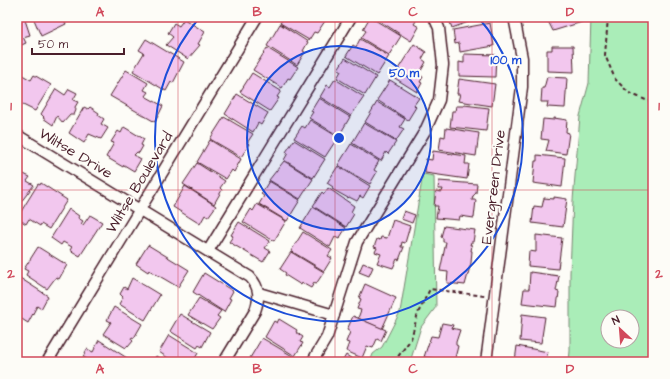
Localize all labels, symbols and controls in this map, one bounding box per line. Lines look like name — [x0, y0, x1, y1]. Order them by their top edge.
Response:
text: A — [96, 3, 105, 21]
text: B — [252, 3, 262, 21]
text: C — [408, 3, 418, 21]
text: D — [566, 3, 575, 21]
scale bar — [32, 30, 124, 56]
text: 50 m — [38, 36, 69, 53]
text: 100 m — [491, 52, 522, 69]
text: 50 m — [389, 65, 420, 82]
text: 1 — [10, 97, 12, 115]
text: 1 — [658, 97, 660, 115]
street label: Wiltse Drive — [35, 123, 117, 184]
street label: Wiltse Boulevard — [101, 127, 178, 237]
street label: Evergreen Drive — [476, 129, 512, 246]
centre of rings — [332, 131, 346, 145]
text: 2 — [6, 265, 15, 283]
text: 2 — [654, 265, 663, 283]
north arrow — [600, 309, 640, 349]
text: N — [609, 312, 622, 329]
text: A — [96, 360, 105, 378]
text: B — [252, 360, 262, 378]
text: C — [408, 360, 418, 378]
text: D — [566, 360, 575, 378]

